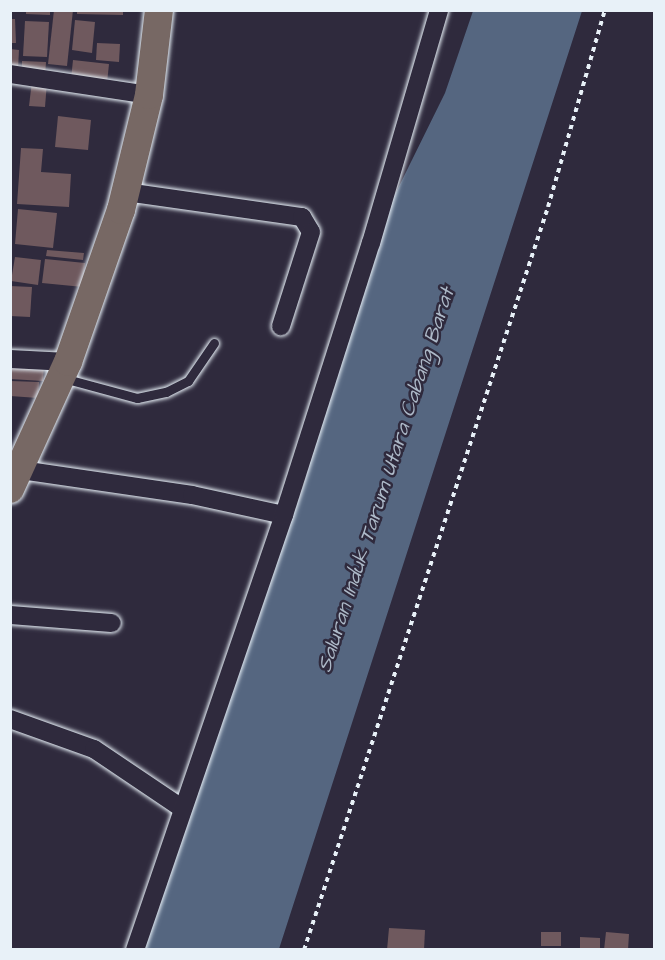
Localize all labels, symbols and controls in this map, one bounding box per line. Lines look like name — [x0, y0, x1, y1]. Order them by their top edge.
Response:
water label: Saluran Induk Tarum Utara Cabang Barat — [312, 285, 460, 675]

